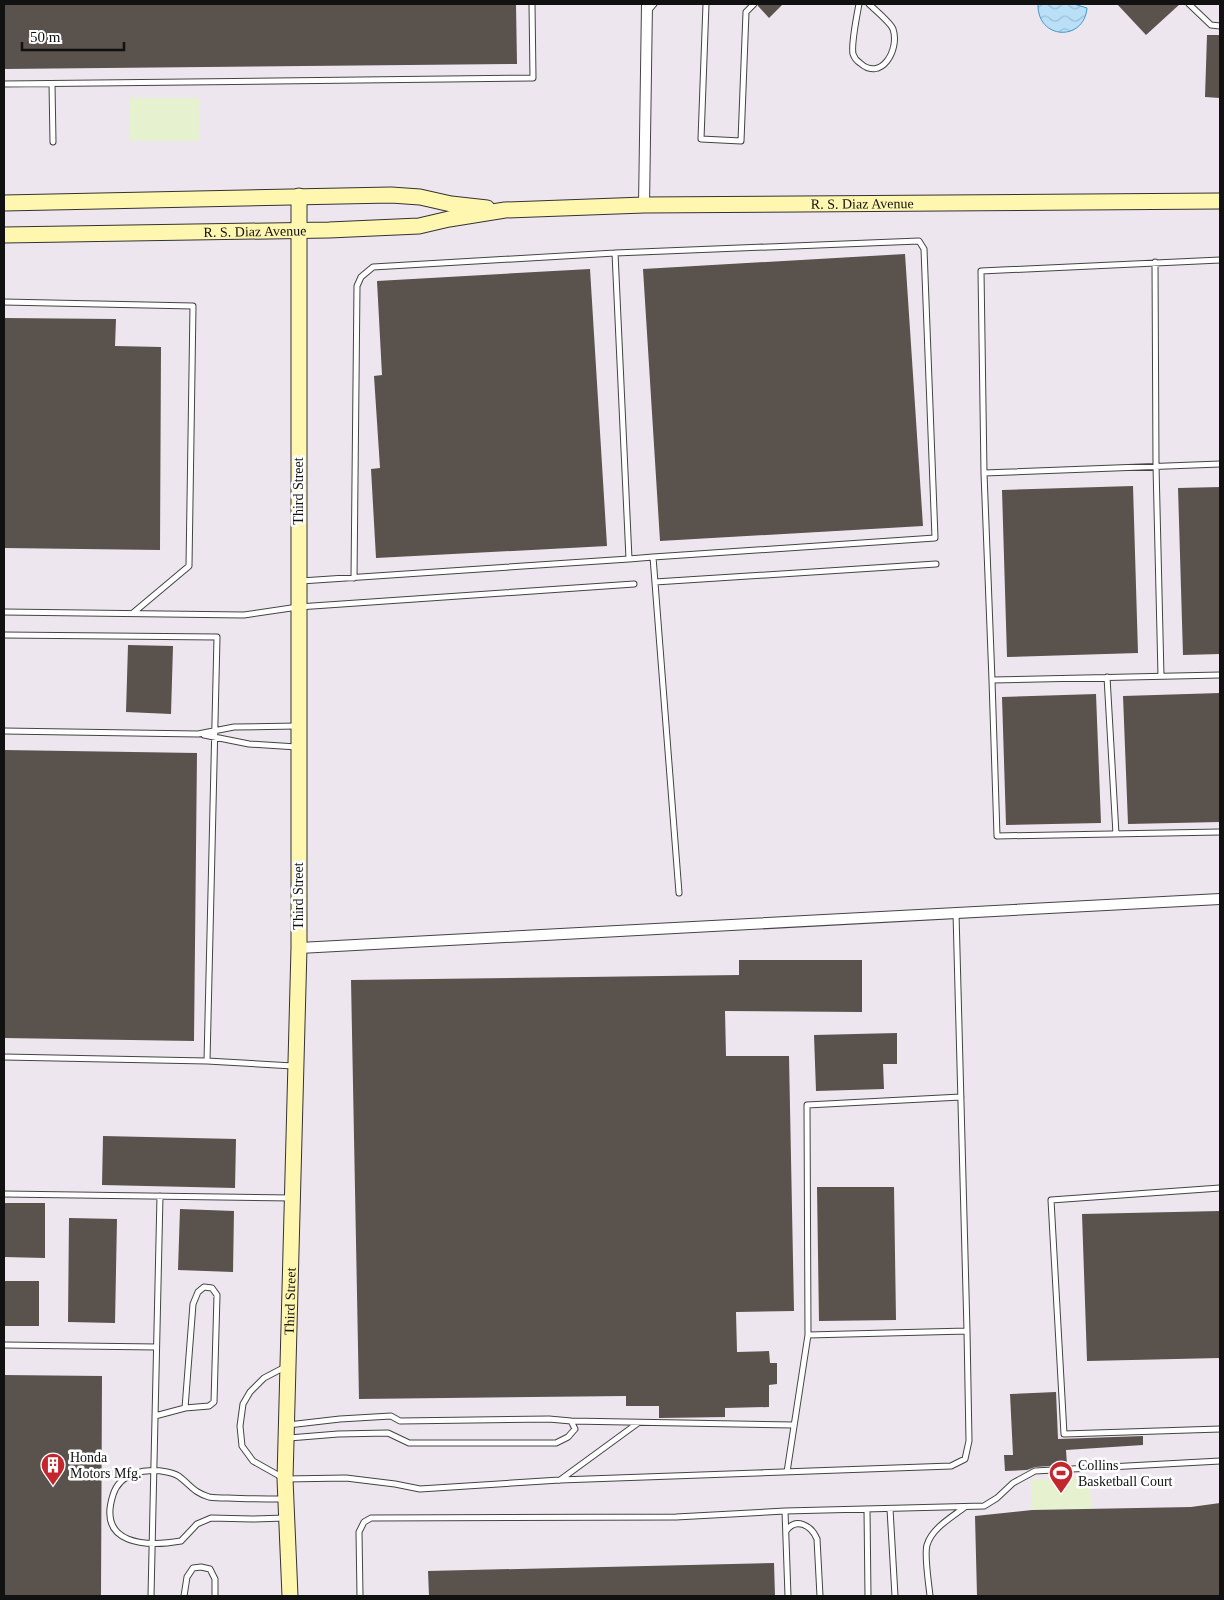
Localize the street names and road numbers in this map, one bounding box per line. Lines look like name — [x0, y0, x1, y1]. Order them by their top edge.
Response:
street label: R. S. Diaz Avenue — [811, 196, 914, 212]
street label: R. S. Diaz Avenue — [203, 223, 307, 240]
street label: Third Street — [291, 457, 306, 525]
street label: Third Street — [291, 862, 306, 930]
street label: Third Street — [282, 1267, 299, 1335]

